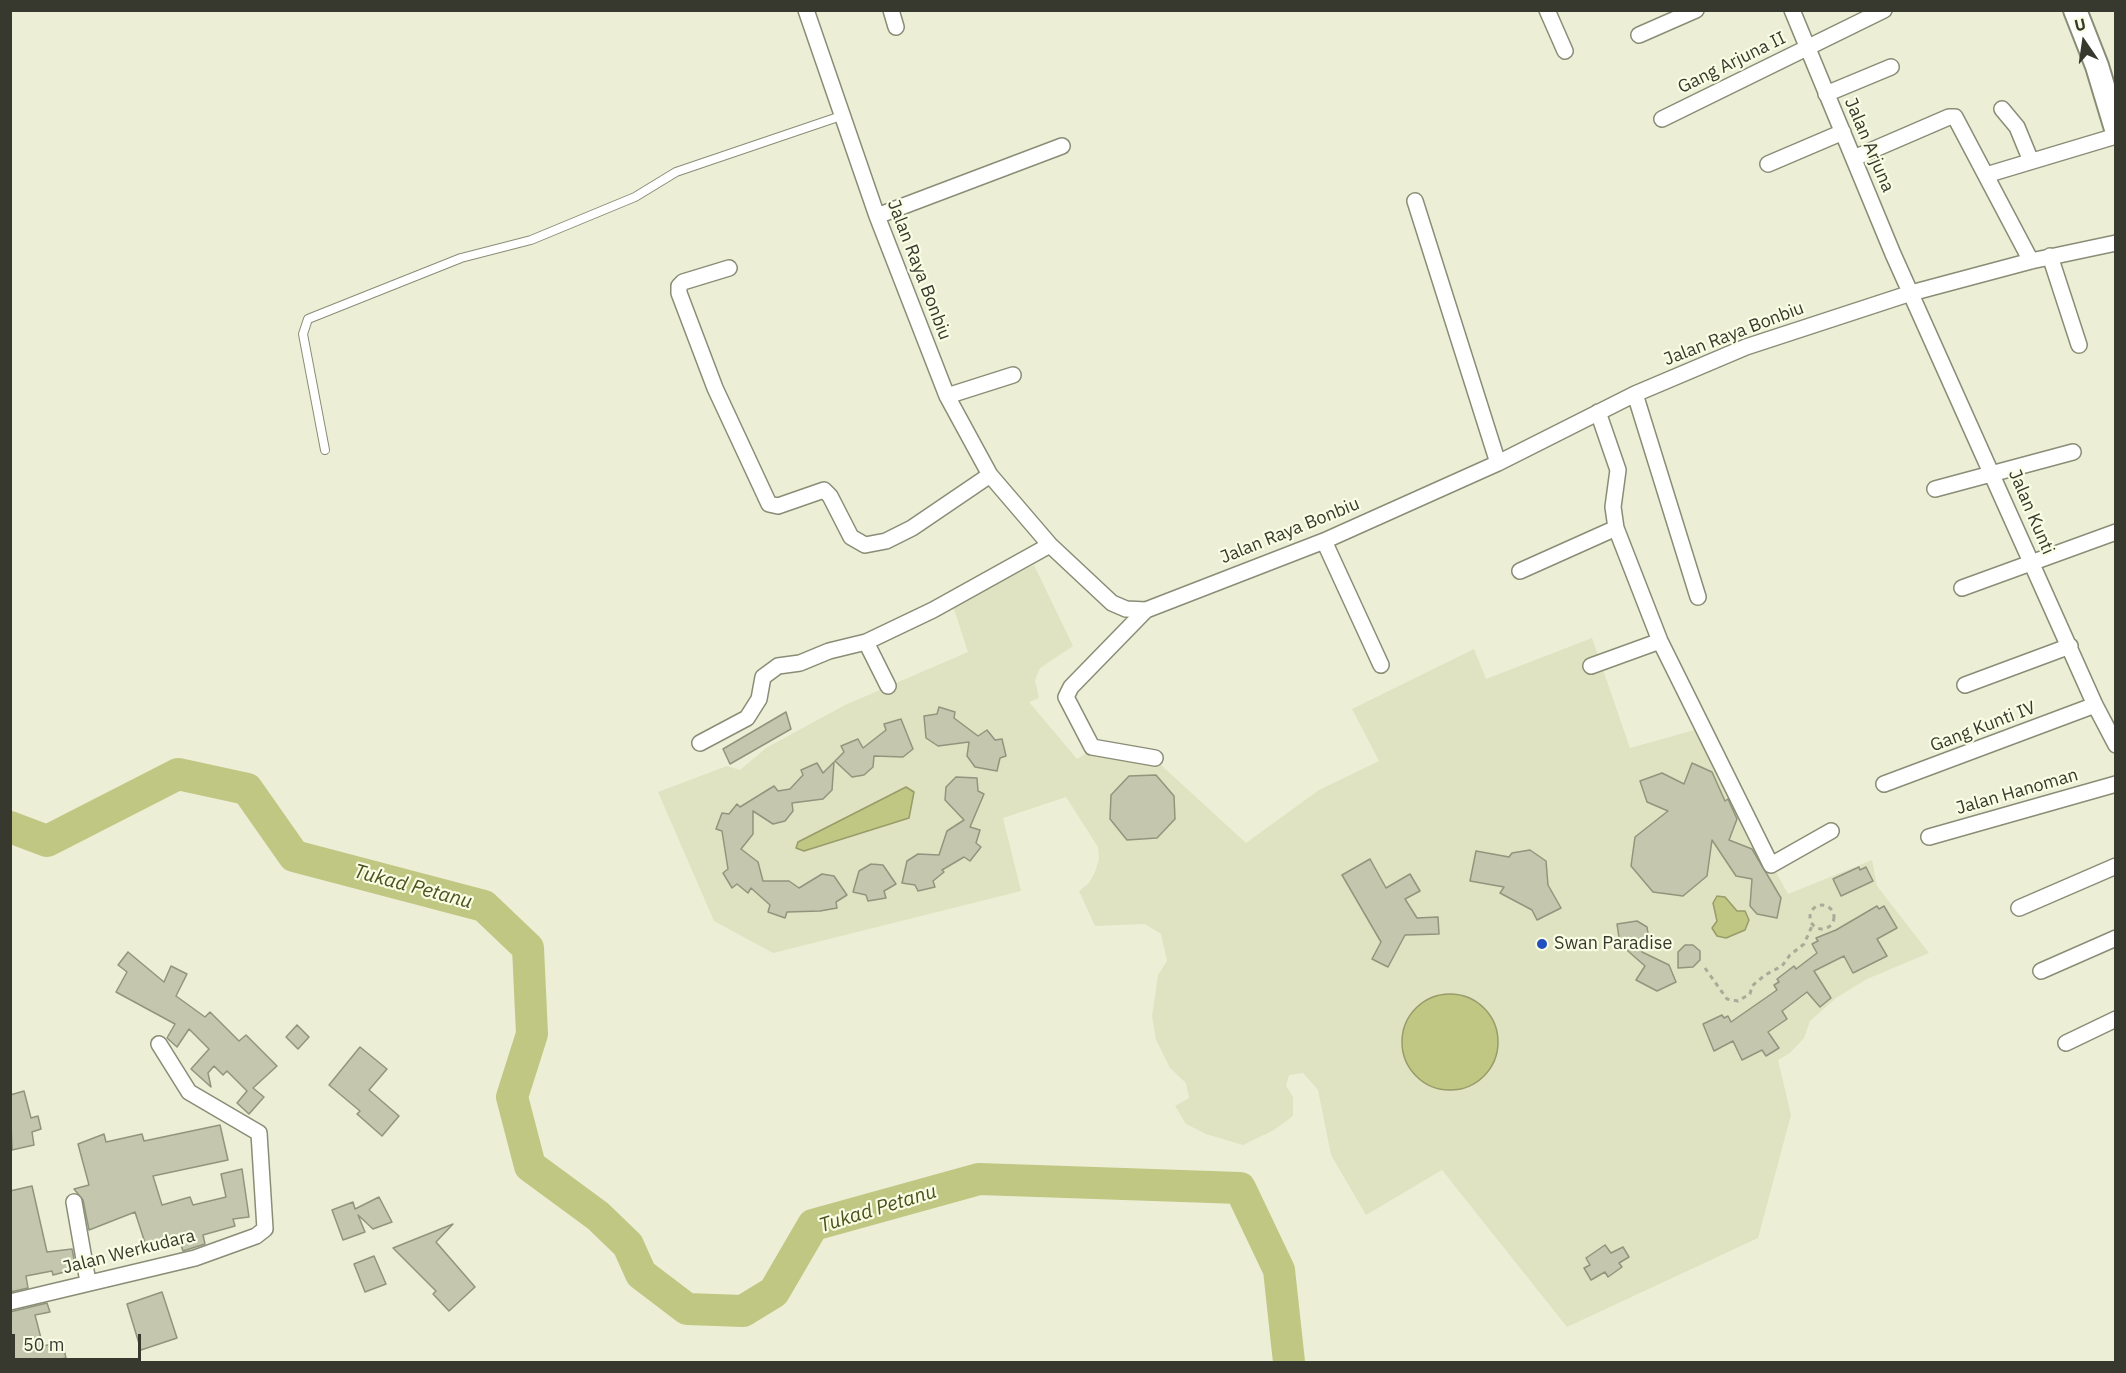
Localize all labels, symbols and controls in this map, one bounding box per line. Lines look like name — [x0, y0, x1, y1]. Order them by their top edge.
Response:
north arrow — [2054, 12, 2114, 72]
text: U — [2072, 13, 2088, 35]
street label: Gang Arjuna II — [1674, 28, 1790, 98]
street label: Jalan Arjuna — [1839, 95, 1899, 195]
street label: Jalan Raya Bonbiu — [882, 197, 956, 343]
street label: Jalan Raya Bonbiu — [1661, 297, 1807, 371]
street label: Jalan Kunti — [2003, 466, 2059, 558]
street label: Jalan Raya Bonbiu — [1217, 493, 1363, 569]
street label: Gang Kunti IV — [1927, 697, 2039, 757]
street label: Jalan Hanoman — [1953, 764, 2081, 820]
water label: Tukad Petanu — [351, 860, 475, 914]
place label: Swan Paradise — [1554, 933, 1672, 955]
marker: Swan Paradise — [1535, 937, 1549, 951]
water label: Tukad Petanu — [816, 1180, 940, 1238]
street label: Jalan Werkudara — [61, 1225, 197, 1279]
scale bar — [15, 1322, 144, 1360]
text: 50 m — [23, 1333, 65, 1356]

